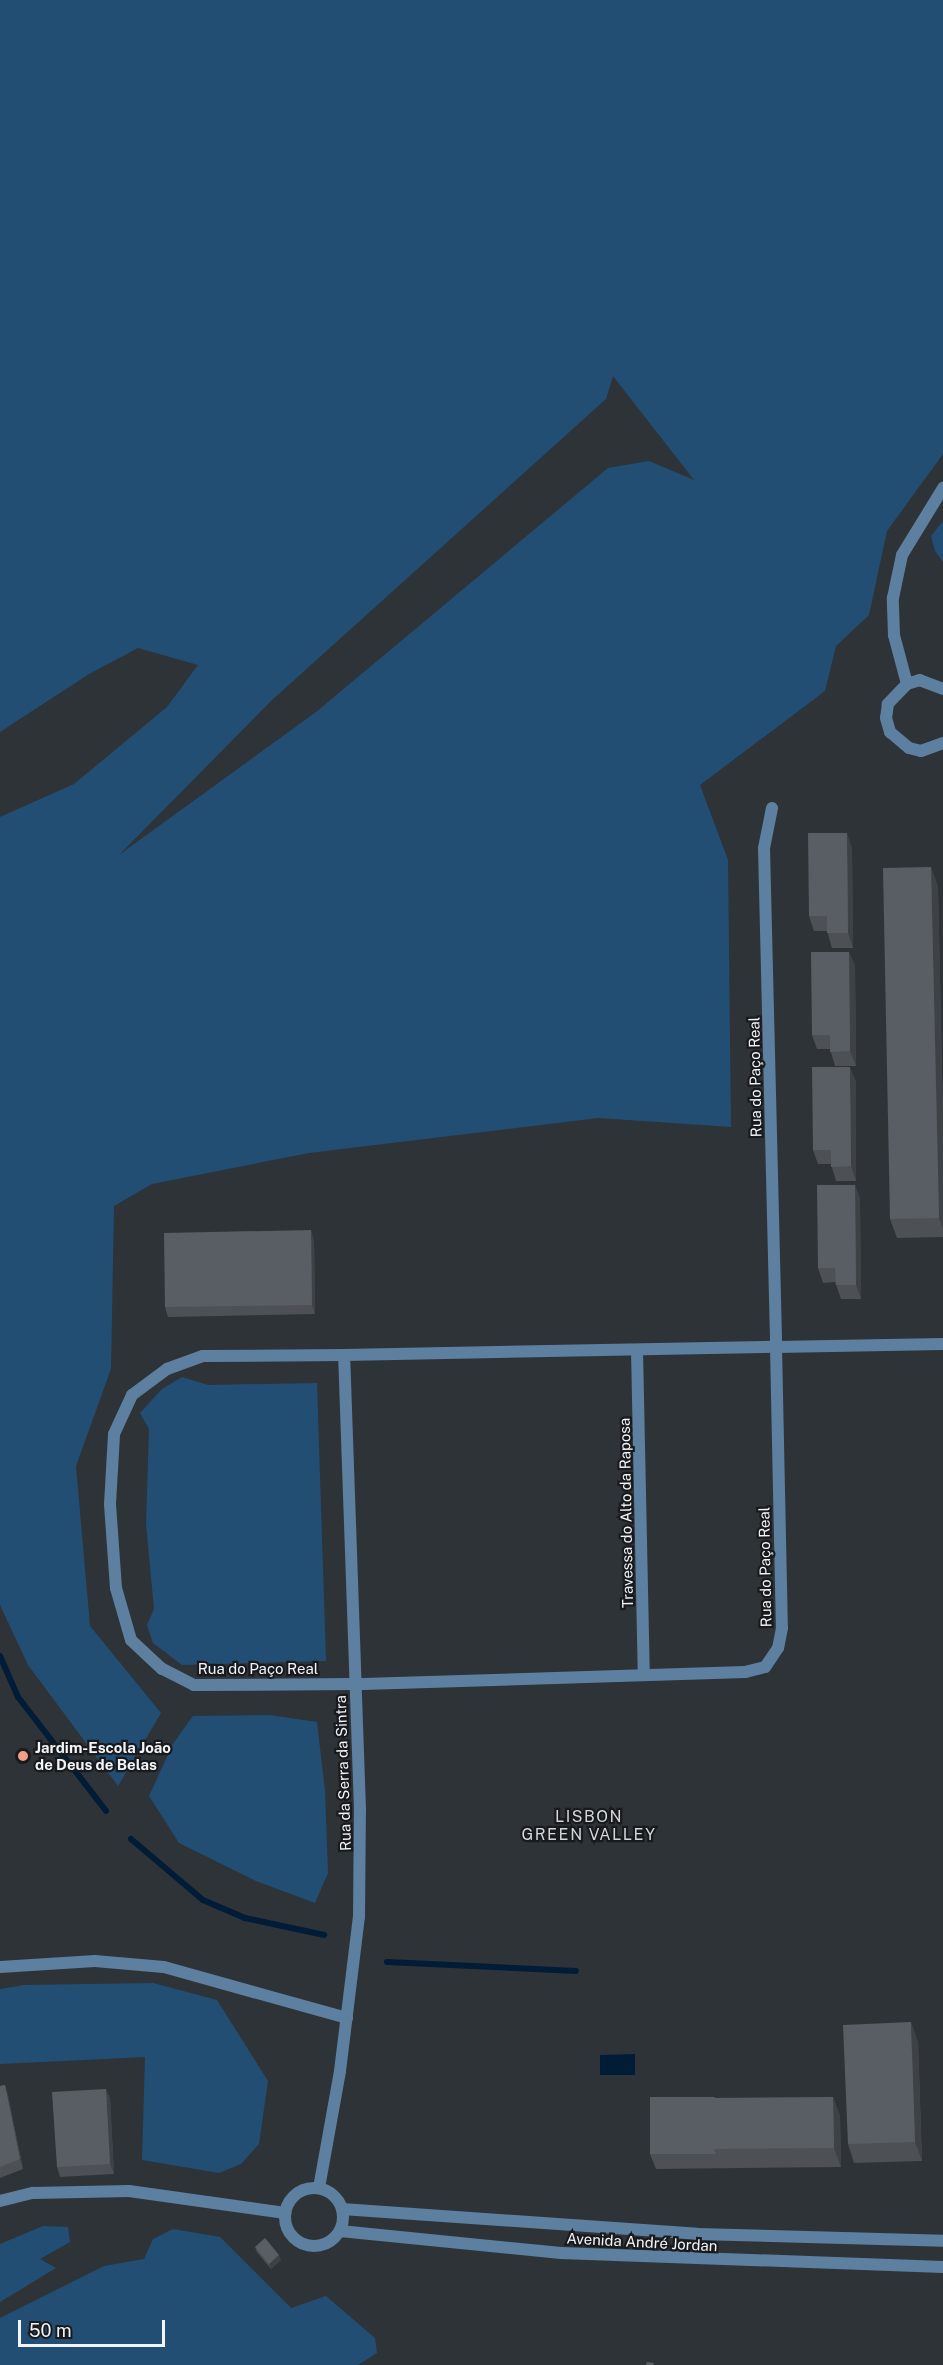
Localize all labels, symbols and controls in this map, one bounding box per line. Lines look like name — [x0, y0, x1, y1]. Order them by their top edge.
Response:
street label: Rua do Paço Real — [745, 1016, 765, 1138]
street label: Travessa do Alto da Raposa — [615, 1417, 637, 1609]
street label: Rua do Paço Real — [755, 1506, 775, 1628]
street label: Rua do Paço Real — [198, 1660, 318, 1678]
street label: Rua da Serra da Sintra — [331, 1695, 355, 1851]
place label: Jardim-Escola João de Deus de Belas — [35, 1738, 171, 1773]
marker: Jardim-Escola João de Deus de Belas — [16, 1749, 30, 1763]
district label: LISBON GREEN VALLEY — [521, 1807, 657, 1845]
street label: Avenida André Jordan — [566, 2229, 718, 2255]
scale bar — [21, 2308, 168, 2346]
text: 50 m — [29, 2320, 72, 2341]

